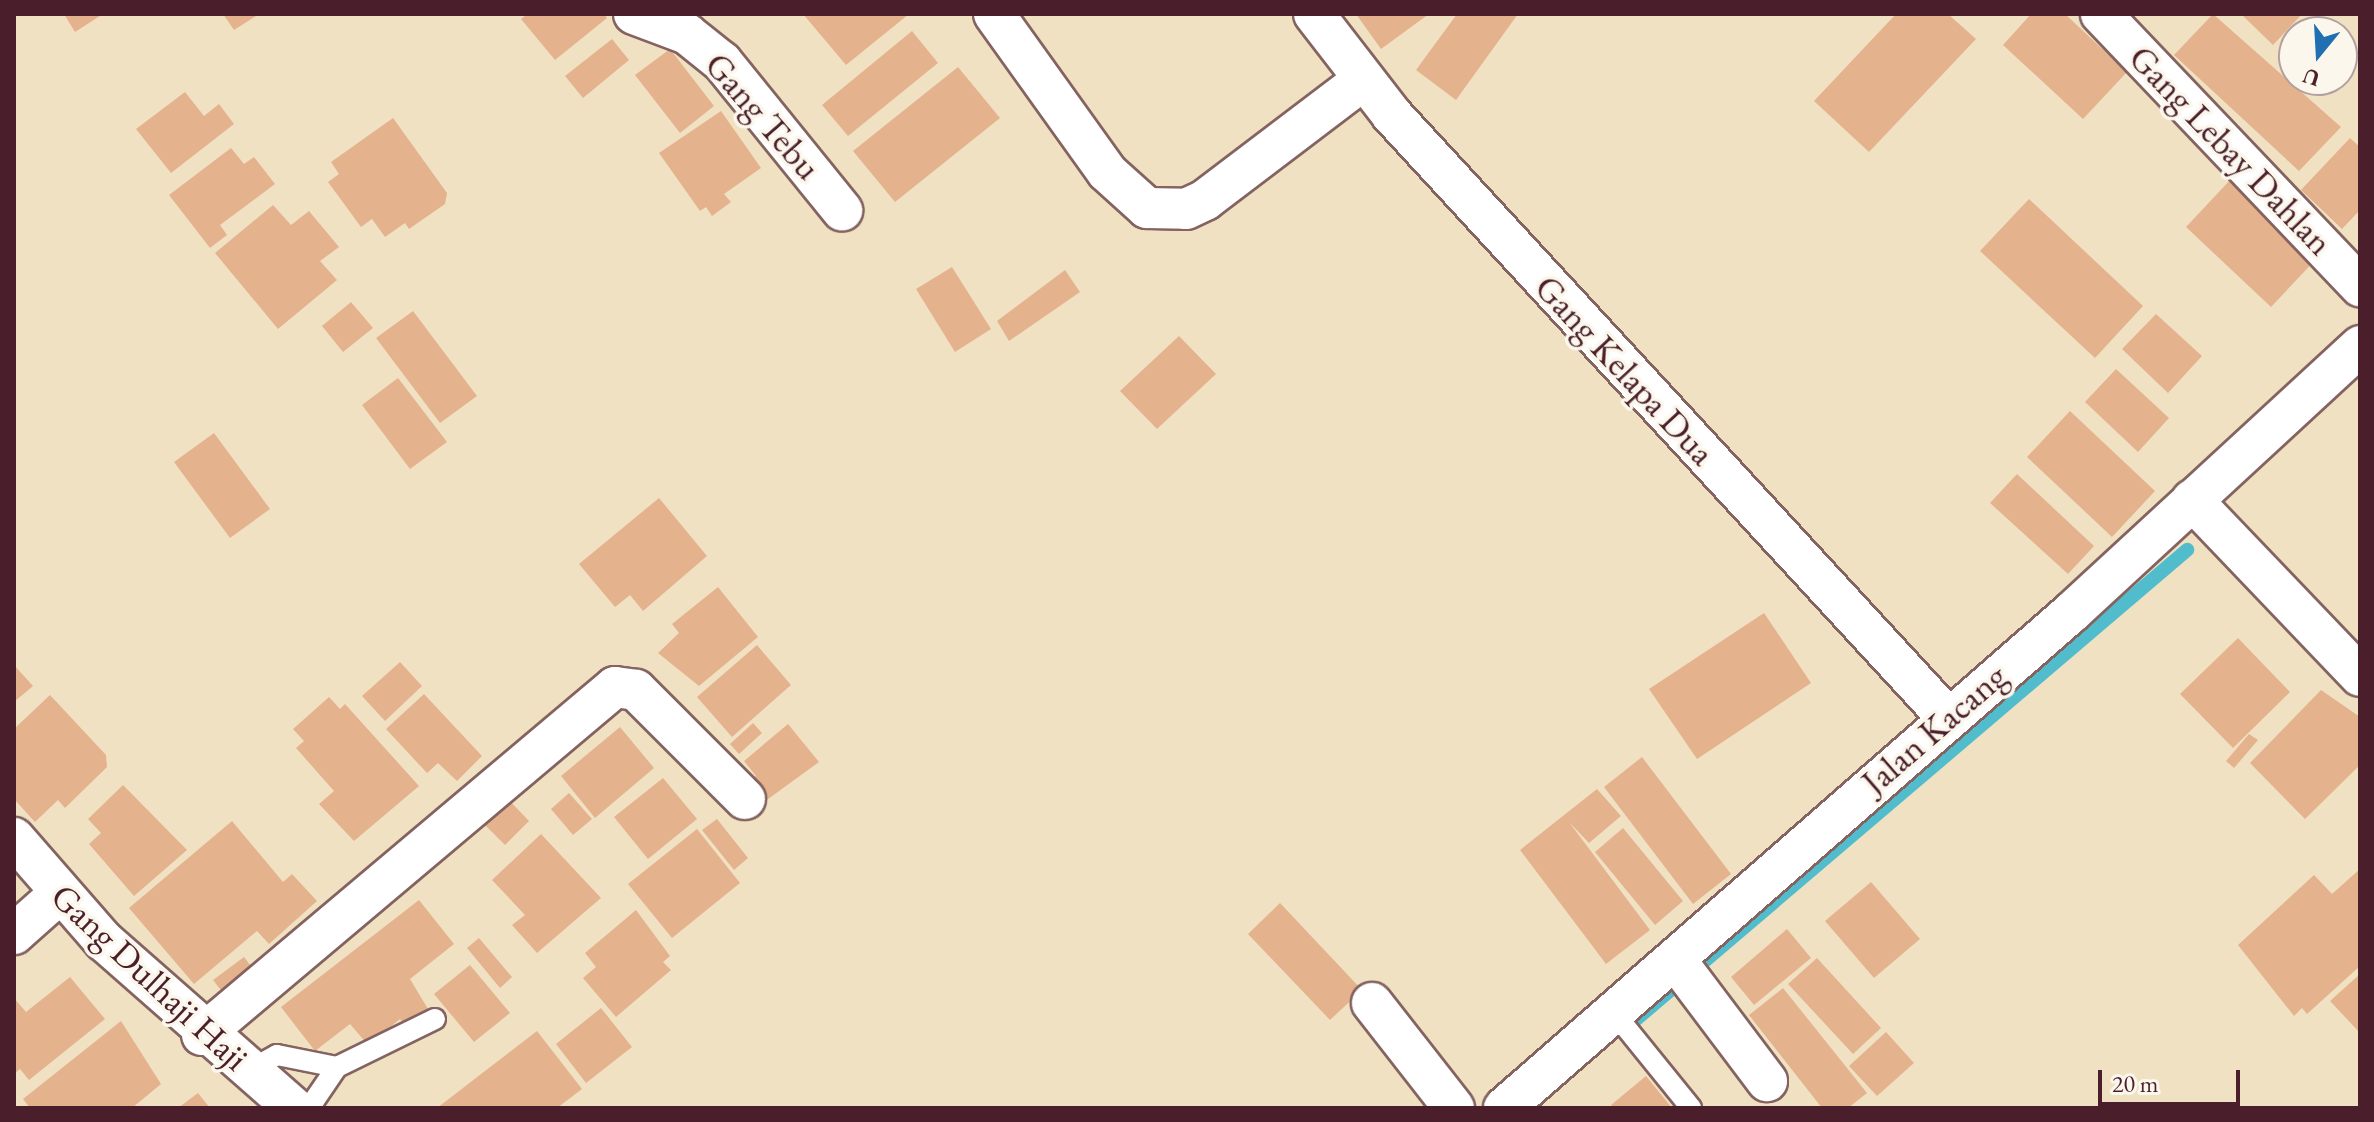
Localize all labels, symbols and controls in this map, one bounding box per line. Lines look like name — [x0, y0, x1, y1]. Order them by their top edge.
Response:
north arrow — [2278, 16, 2358, 96]
street label: Gang Lebay Dahlan — [2120, 36, 2342, 264]
street label: Gang Tebu — [696, 44, 830, 188]
text: U — [2299, 61, 2323, 94]
street label: Gang Kelapa Dua — [1526, 266, 1724, 474]
street label: Jalan Kacang — [1853, 654, 2015, 804]
street label: Gang Dulhaji Haji — [42, 875, 258, 1079]
scale bar — [2102, 1054, 2244, 1104]
text: 20 m — [2112, 1068, 2159, 1099]

